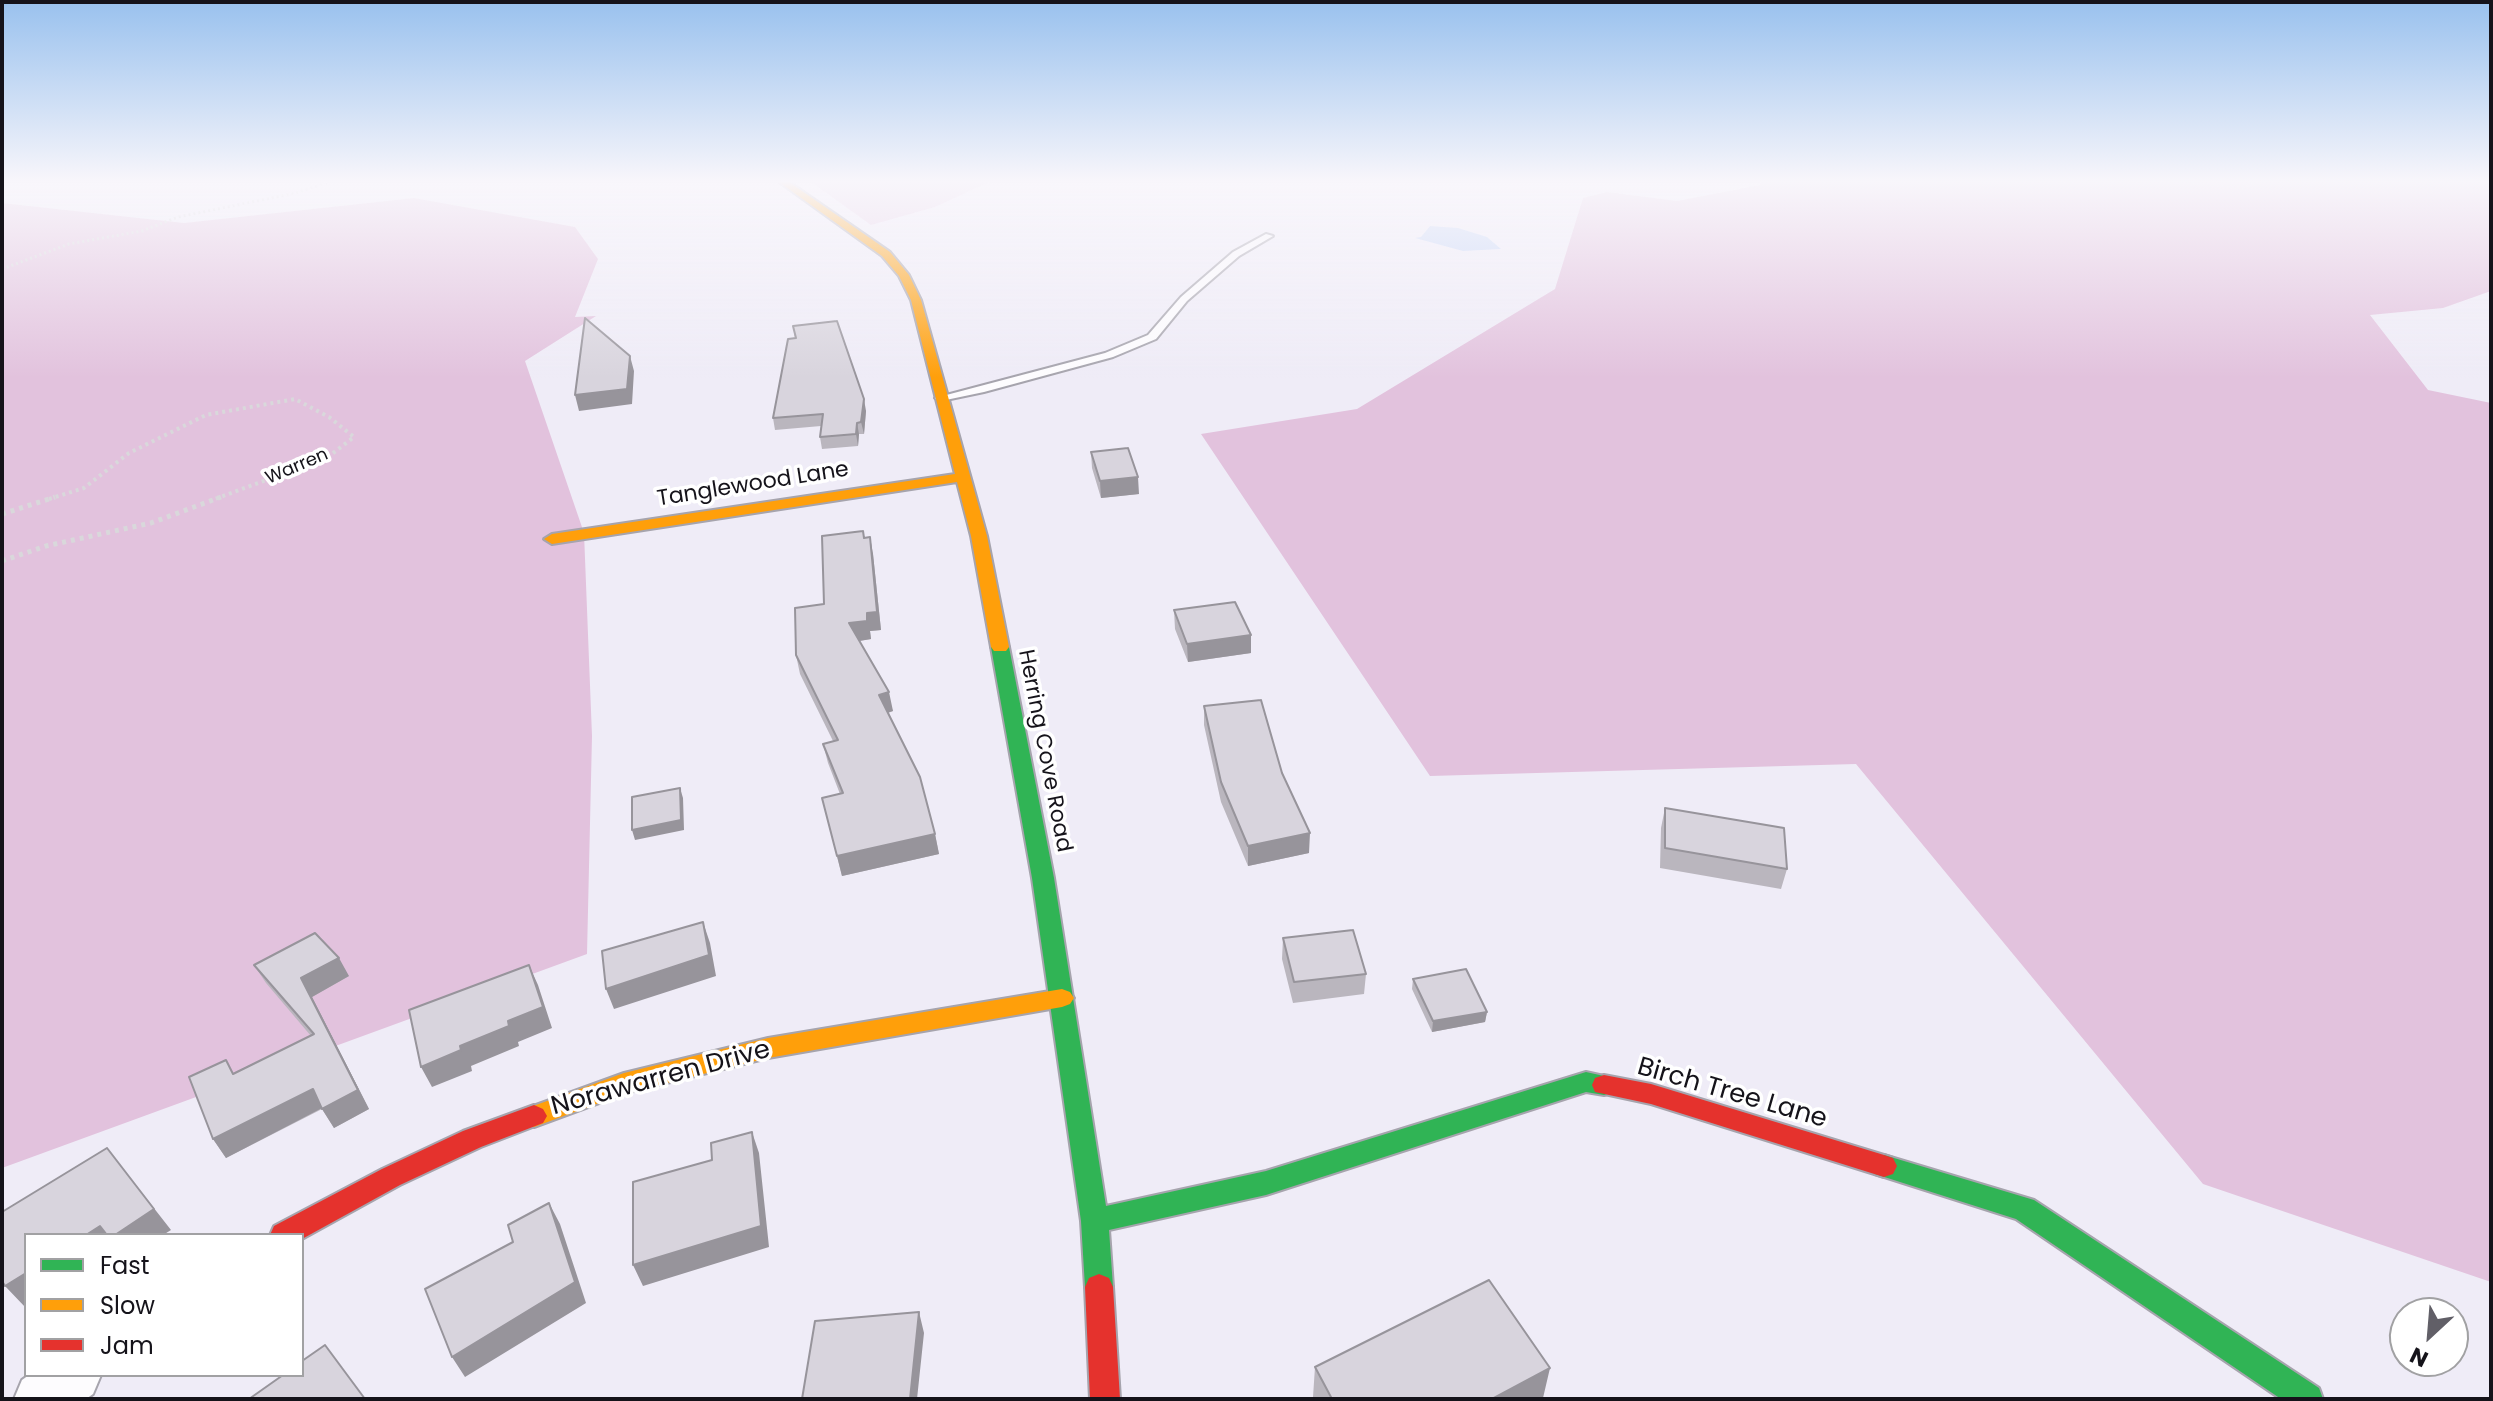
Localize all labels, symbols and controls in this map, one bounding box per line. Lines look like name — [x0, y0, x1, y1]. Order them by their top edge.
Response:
street label: Warren — [262, 444, 332, 490]
street label: Tanglewood Lane — [655, 457, 851, 513]
street label: Herring Cove Road — [1011, 648, 1077, 854]
street label: Norawarren Drive — [548, 1035, 774, 1123]
street label: Birch Tree Lane — [1634, 1052, 1830, 1136]
legend — [24, 1233, 304, 1377]
text: Fast — [100, 1249, 150, 1282]
text: Slow — [100, 1289, 155, 1322]
north arrow — [2389, 1297, 2469, 1377]
text: Jam — [100, 1329, 154, 1362]
text: N — [2405, 1340, 2433, 1375]

